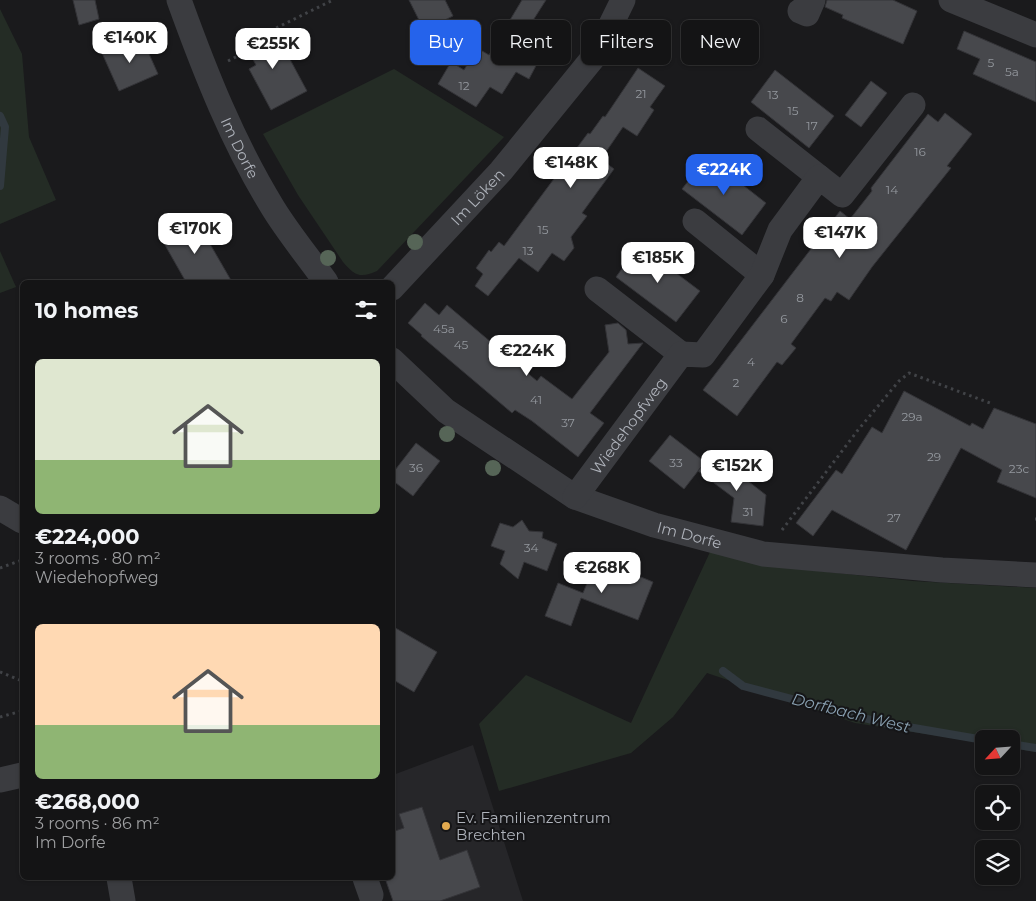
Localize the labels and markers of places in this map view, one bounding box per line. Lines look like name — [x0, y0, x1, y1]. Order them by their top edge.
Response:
pin: €140K — [95, 22, 165, 64]
pin: €255K — [238, 28, 308, 70]
pin: €148K — [536, 146, 606, 189]
pin: €224K — [689, 154, 759, 196]
pin: €170K — [160, 212, 230, 255]
pin: €147K — [805, 216, 875, 259]
pin: €185K — [623, 242, 693, 284]
pin: €224K — [492, 334, 562, 377]
pin: €152K — [702, 450, 772, 492]
pin: €268K — [567, 552, 637, 594]
place label: Ev. Familienzentrum Brechten — [456, 808, 611, 844]
marker: Ev. Familienzentrum Brechten — [440, 820, 452, 832]

